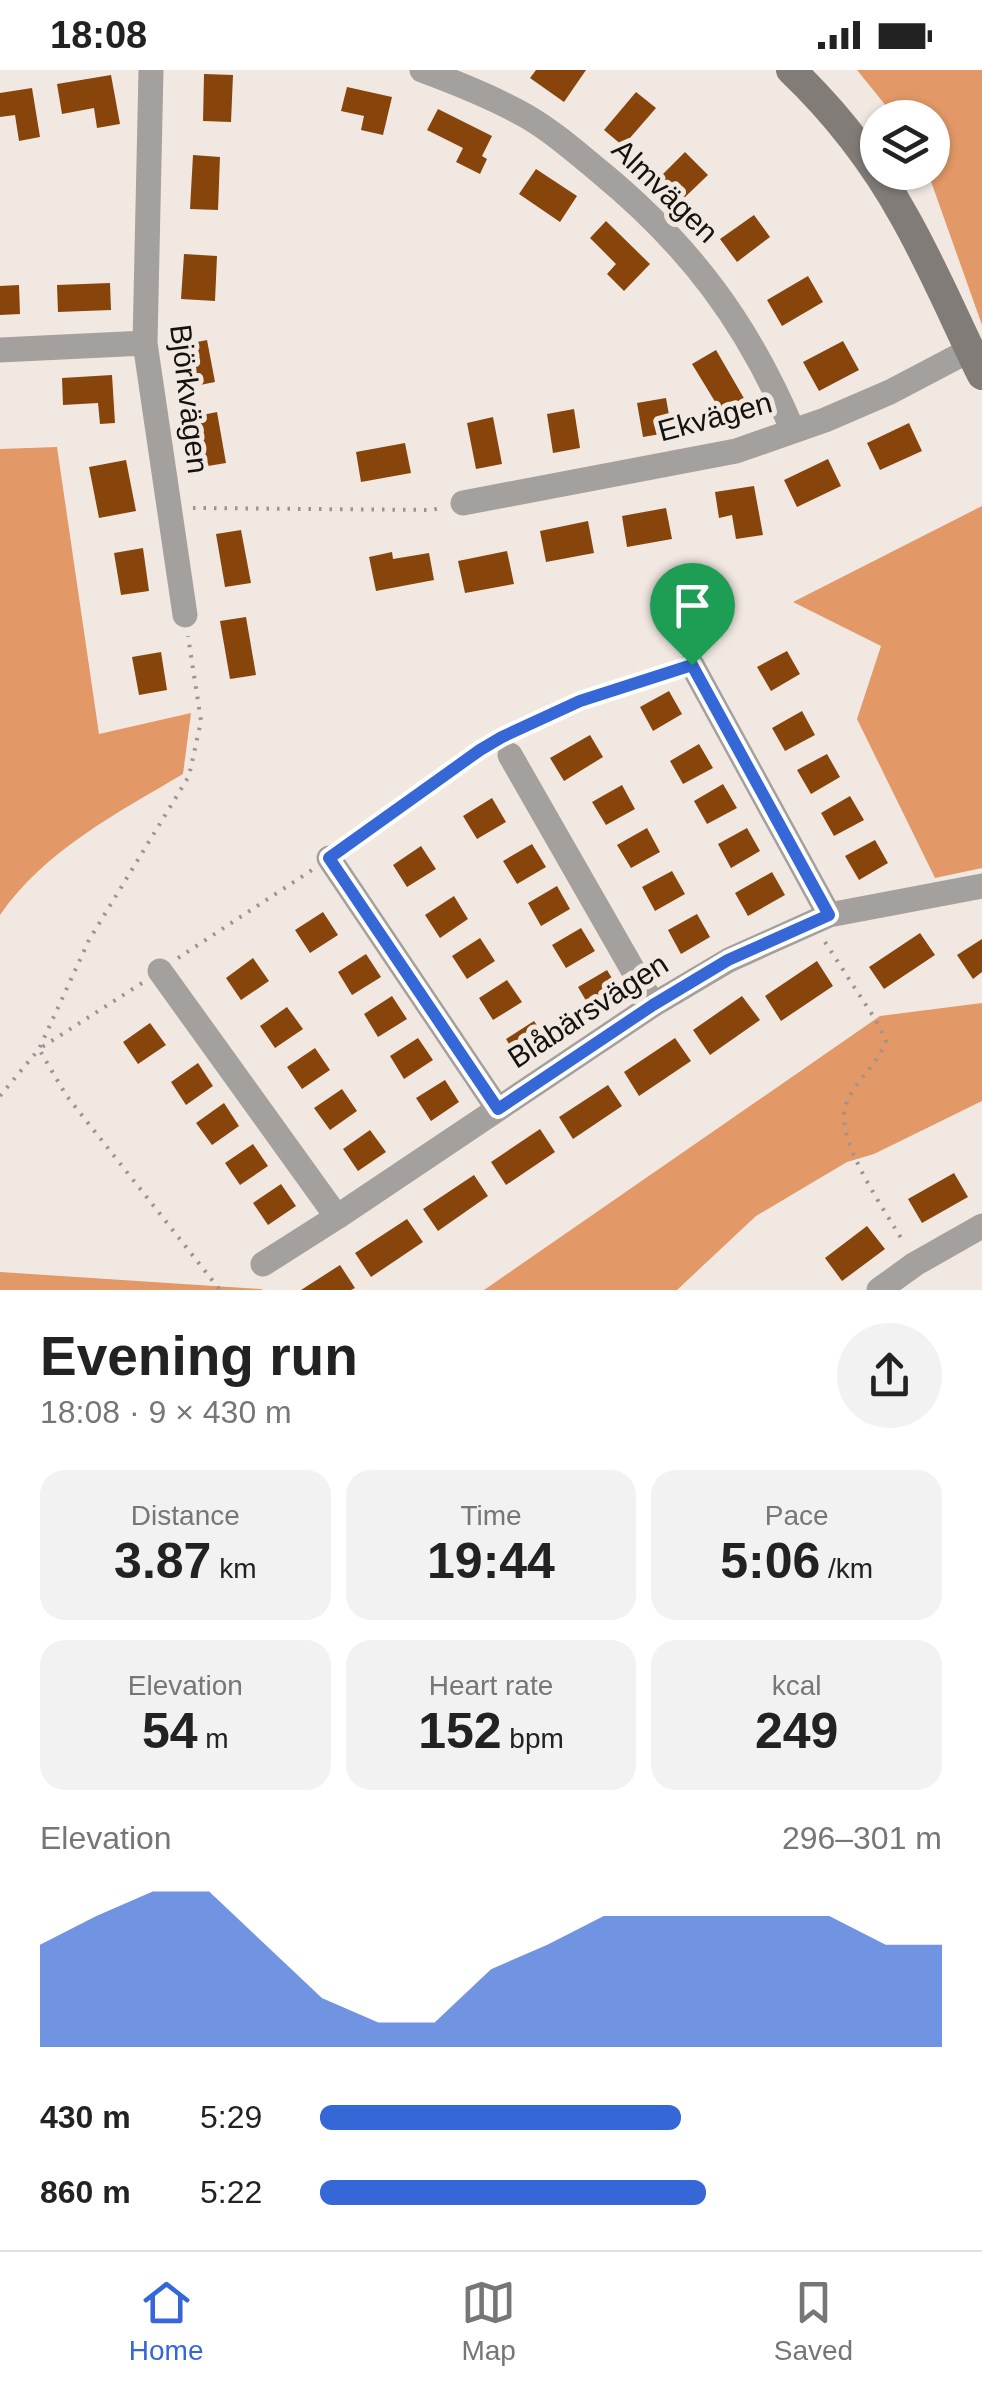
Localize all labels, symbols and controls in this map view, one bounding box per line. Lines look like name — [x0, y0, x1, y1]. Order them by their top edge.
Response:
text: 18:08 — [50, 14, 147, 56]
map controls — [860, 100, 950, 190]
button: layers — [860, 100, 950, 190]
street label: Almvägen — [606, 132, 725, 249]
street label: Björkvägen — [164, 322, 215, 475]
street label: Ekvägen — [654, 385, 776, 448]
pin — [650, 563, 735, 666]
icon: arrive — [665, 578, 720, 633]
street label: Blåbärsvägen — [502, 947, 674, 1074]
button: share — [837, 1323, 942, 1428]
text: Evening run — [40, 1325, 358, 1387]
text: 18:08 · 9 × 430 m — [40, 1394, 292, 1430]
text: Distance — [131, 1500, 240, 1531]
text: Time — [460, 1500, 522, 1531]
text: Pace — [765, 1500, 829, 1531]
text: 3.87 — [114, 1533, 211, 1589]
text: 19:44 — [427, 1533, 555, 1589]
text: 5:06 — [720, 1533, 820, 1589]
text: km — [211, 1553, 257, 1584]
text: /km — [820, 1553, 873, 1584]
text: Elevation — [128, 1670, 243, 1701]
text: Heart rate — [429, 1670, 553, 1701]
text: kcal — [772, 1670, 822, 1701]
text: 54 — [142, 1703, 198, 1759]
text: 152 — [418, 1703, 502, 1759]
text: 249 — [755, 1703, 838, 1759]
text: m — [198, 1723, 229, 1754]
text: bpm — [502, 1723, 564, 1754]
text: Elevation — [40, 1820, 172, 1856]
text: 296–301 m — [782, 1820, 942, 1856]
text: 430 m — [40, 2099, 131, 2135]
text: 5:29 — [200, 2099, 262, 2135]
text: 860 m — [40, 2174, 131, 2210]
text: 5:22 — [200, 2174, 262, 2210]
tab: Home — [129, 2275, 204, 2367]
tab: Map — [461, 2275, 516, 2367]
tab: Saved — [774, 2275, 853, 2367]

